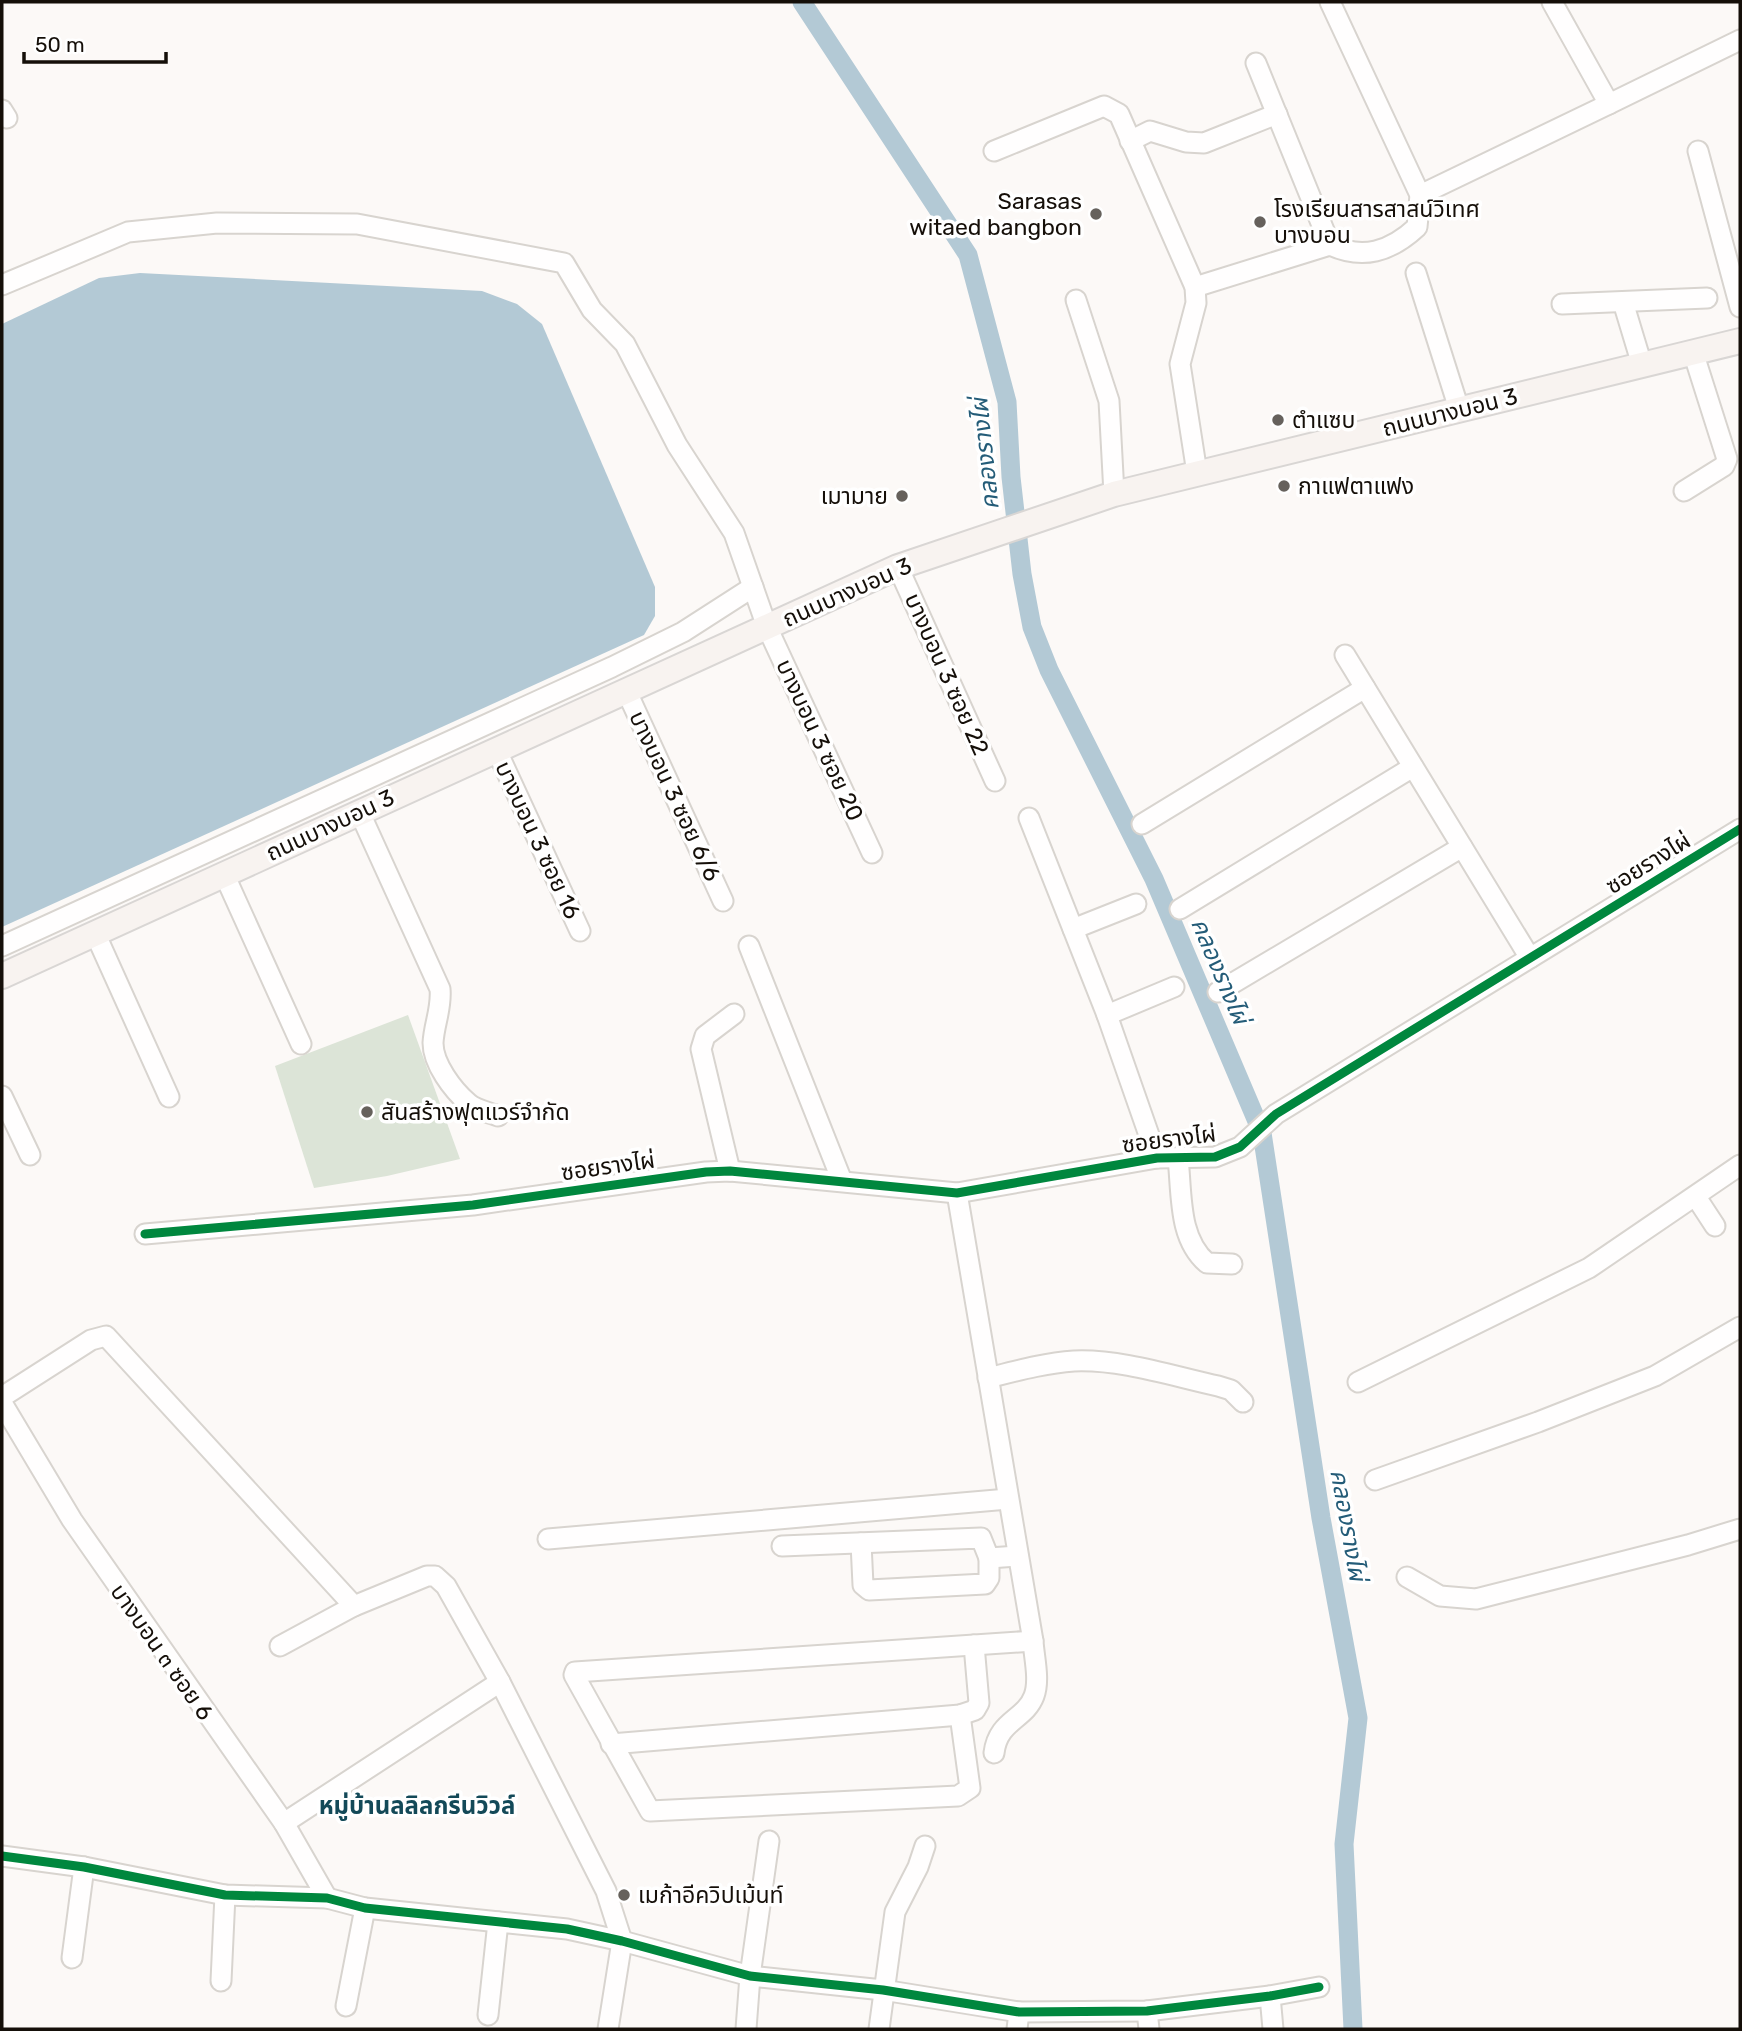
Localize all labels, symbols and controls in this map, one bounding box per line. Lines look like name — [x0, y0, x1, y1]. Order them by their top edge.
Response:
scale bar — [24, 21, 166, 65]
text: 50 m — [35, 32, 85, 57]
place label: Sarasas witaed bangbon — [909, 187, 1082, 241]
place label: โรงเรียนสารสาสน์วิเทศ บางบอน — [1274, 195, 1480, 249]
marker: Sarasas witaed bangbon — [1088, 206, 1104, 222]
marker: โรงเรียนสารสาสน์วิเทศ บางบอน — [1252, 214, 1268, 230]
street label: ถนนบางบอน 3 — [1380, 382, 1520, 442]
water label: คลองรางไผ่ — [965, 394, 1005, 511]
place label: ตำแซบ — [1292, 406, 1355, 434]
marker: ตำแซบ — [1270, 412, 1286, 428]
place label: กาแฟตาแฟง — [1298, 472, 1414, 500]
marker: กาแฟตาแฟง — [1276, 478, 1292, 494]
place label: เมามาย — [821, 482, 888, 510]
marker: เมามาย — [894, 488, 910, 504]
street label: ถนนบางบอน 3 — [778, 551, 916, 633]
street label: บางบอน 3 ซอย 22 — [899, 589, 995, 759]
street label: บางบอน 3 ซอย 20 — [770, 655, 870, 825]
street label: บางบอน 3 ซอย 6/6 — [623, 706, 727, 886]
street label: บางบอน 3 ซอย 16 — [489, 757, 587, 923]
street label: ถนนบางบอน 3 — [261, 783, 399, 867]
street label: ซอยรางไผ่ — [1601, 826, 1695, 900]
water label: คลองรางไผ่ — [1185, 914, 1256, 1031]
place label: สันสร้างฟุตแวร์จำกัด — [381, 1098, 570, 1126]
marker: สันสร้างฟุตแวร์จำกัด — [359, 1104, 375, 1120]
street label: ซอยรางไผ่ — [1120, 1119, 1218, 1159]
street label: ซอยรางไผ่ — [559, 1146, 657, 1186]
water label: คลองรางไผ่ — [1324, 1467, 1372, 1586]
street label: บางบอน ๓ ซอย 6 — [105, 1578, 219, 1726]
district label: หมู่บ้านลลิลกรีนวิวล์ — [319, 1792, 515, 1821]
place label: เมก้าอีควิปเม้นท์ — [638, 1881, 784, 1909]
marker: เมก้าอีควิปเม้นท์ — [616, 1887, 632, 1903]

